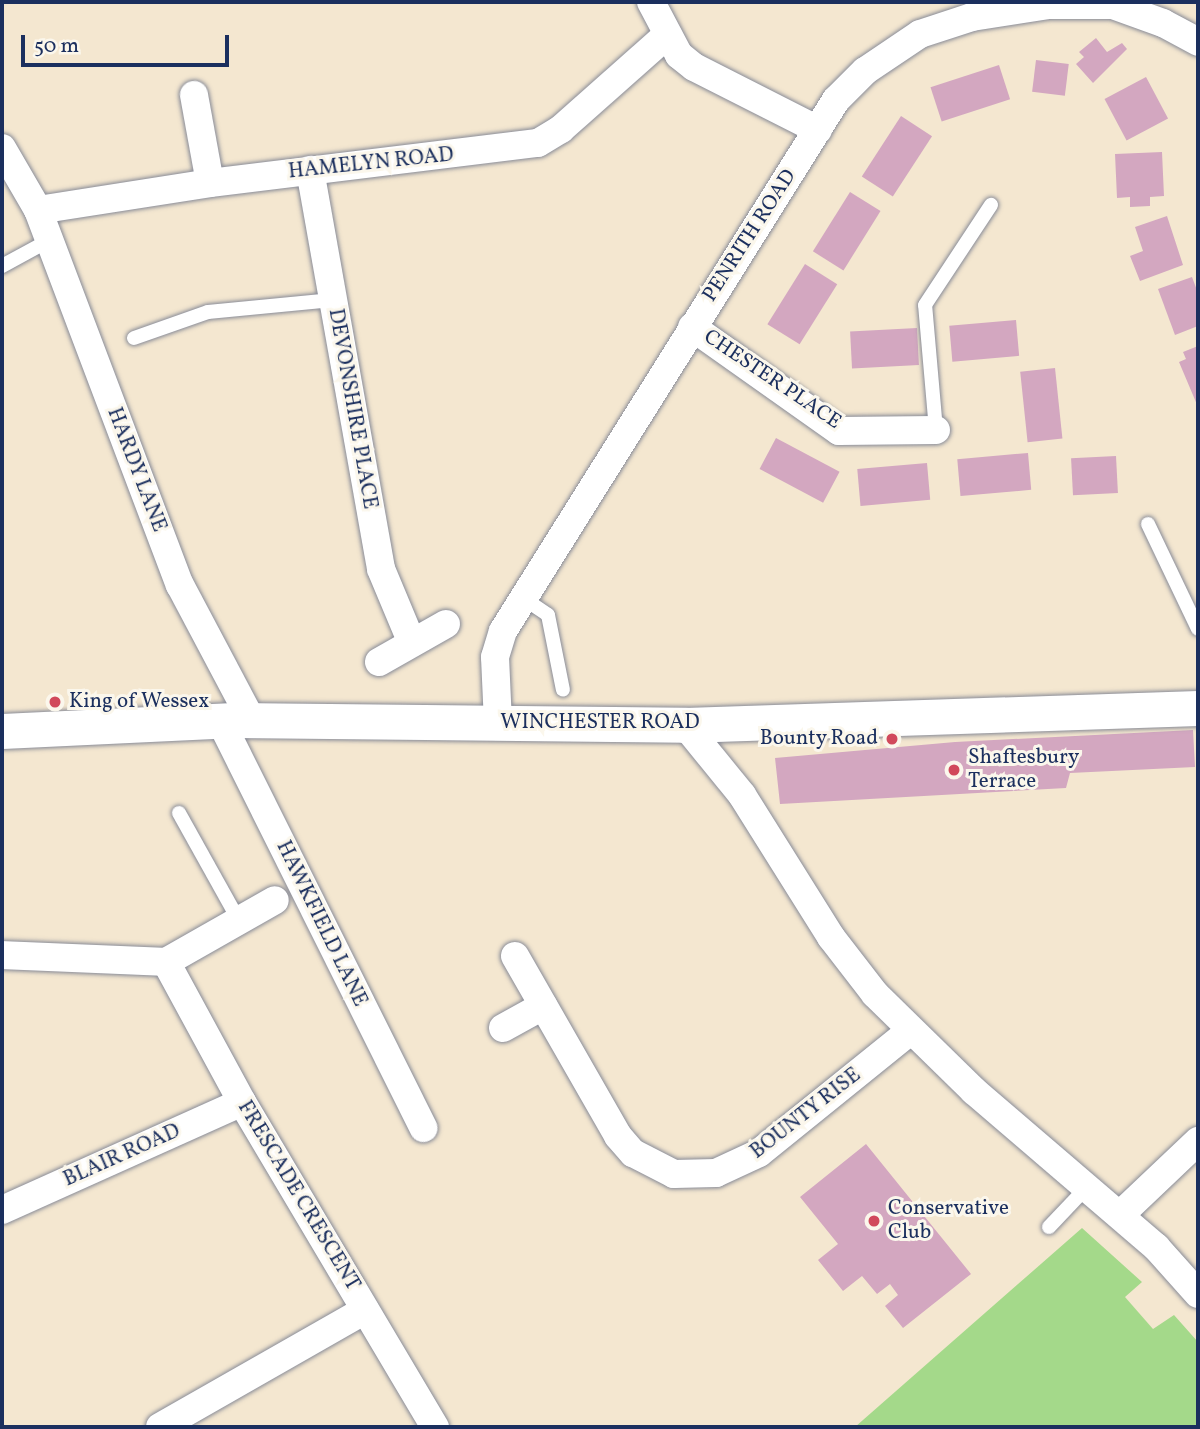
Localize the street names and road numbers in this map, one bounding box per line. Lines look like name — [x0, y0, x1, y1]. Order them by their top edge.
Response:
street label: HAMELYN ROAD — [287, 143, 455, 185]
street label: PENRITH ROAD — [698, 165, 802, 307]
street label: DEVONSHIRE PLACE — [322, 307, 382, 511]
street label: CHESTER PLACE — [698, 325, 846, 435]
street label: HARDY LANE — [101, 404, 171, 536]
street label: WINCHESTER ROAD — [500, 710, 700, 736]
street label: HAWKFIELD LANE — [270, 837, 372, 1011]
street label: BOUNTY RISE — [745, 1063, 867, 1165]
street label: FRESCADE CRESCENT — [231, 1096, 365, 1296]
street label: BLAIR ROAD — [60, 1119, 184, 1193]

